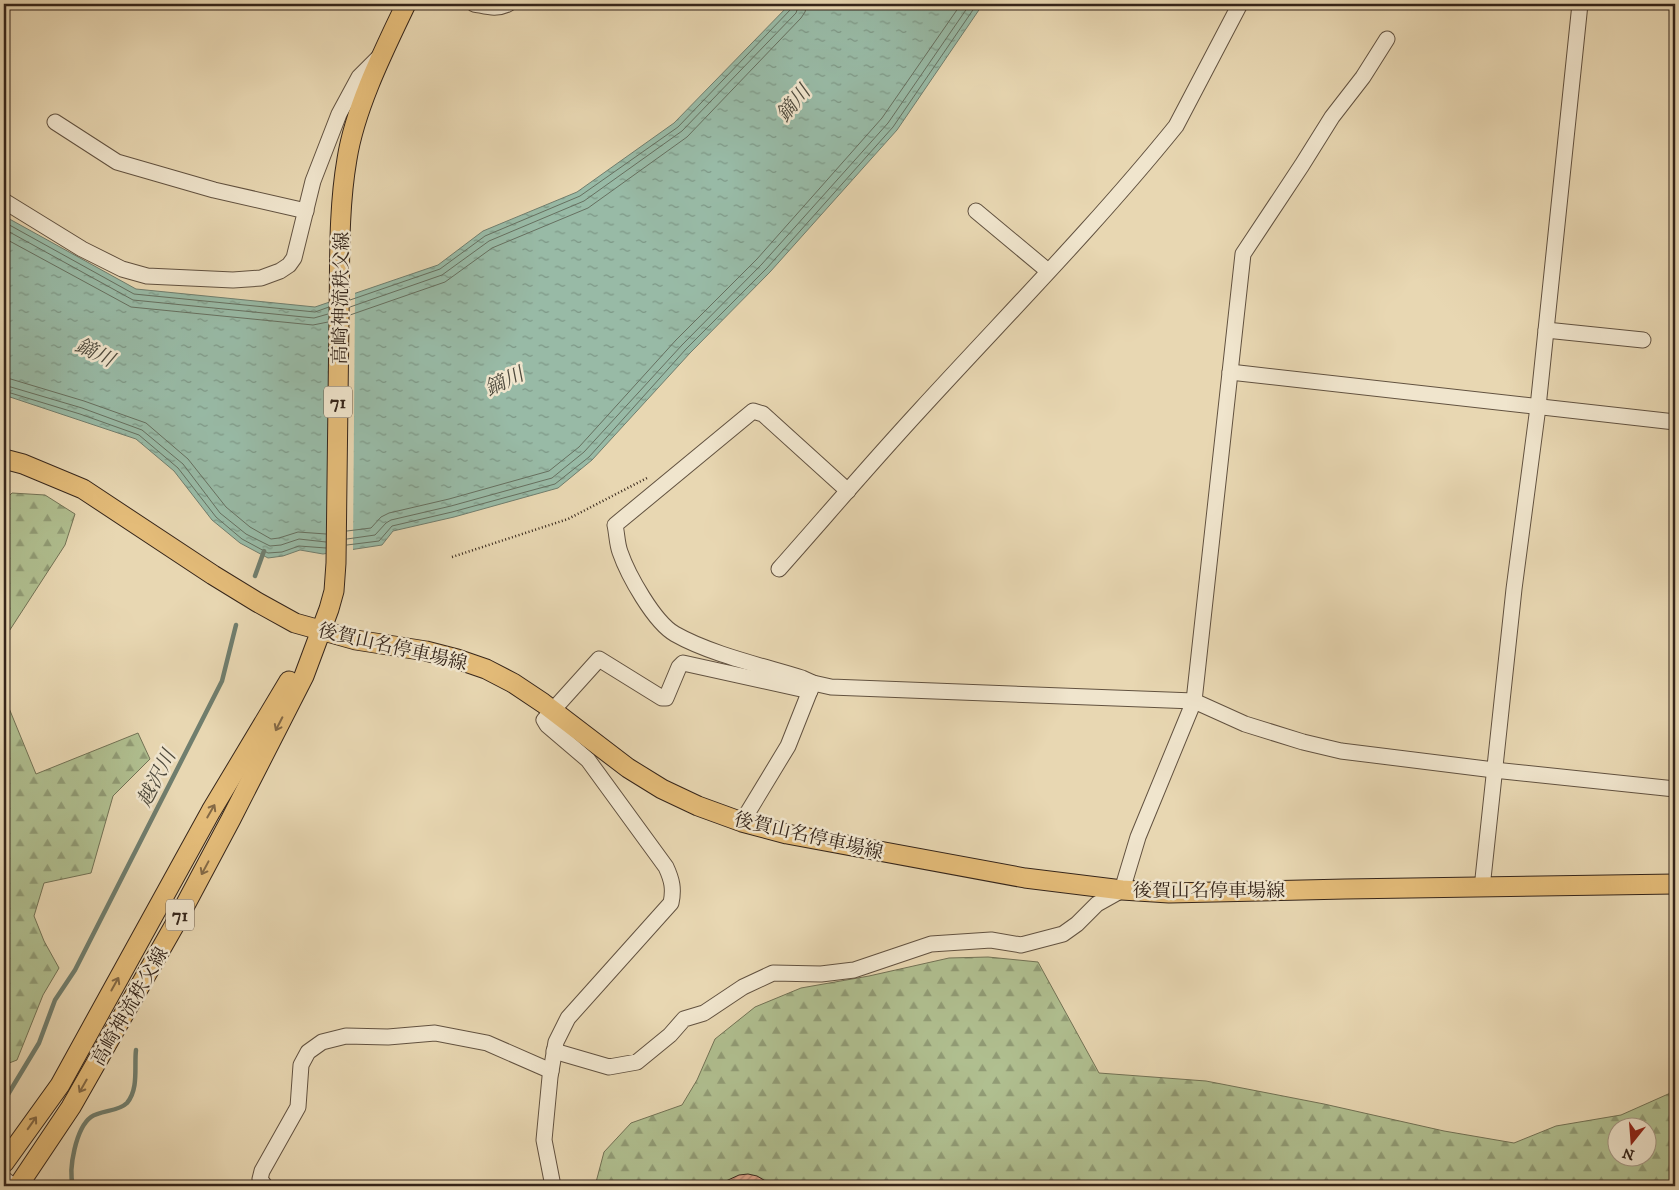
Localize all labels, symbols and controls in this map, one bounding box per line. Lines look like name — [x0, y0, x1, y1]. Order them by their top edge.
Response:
water label: 鏑川 — [772, 79, 818, 127]
street label: 高崎神流秩父線 — [329, 231, 354, 365]
water label: 鏑川 — [71, 333, 120, 374]
water label: 鏑川 — [481, 362, 530, 402]
road number: 71 — [324, 387, 352, 418]
street label: 後賀山名停車場線 — [316, 619, 469, 676]
one-way arrow — [274, 716, 284, 731]
water label: 越沢川 — [133, 744, 183, 811]
one-way arrow — [206, 804, 216, 819]
street label: 後賀山名停車場線 — [732, 808, 885, 865]
one-way arrow — [200, 860, 209, 875]
street label: 後賀山名停車場線 — [1133, 880, 1285, 903]
road number: 71 — [166, 900, 194, 930]
street label: 高崎神流秩父線 — [87, 943, 174, 1070]
one-way arrow — [111, 978, 121, 992]
one-way arrow — [78, 1079, 88, 1094]
one-way arrow — [27, 1117, 37, 1131]
north arrow — [1606, 1118, 1656, 1168]
text: N — [1620, 1143, 1637, 1164]

